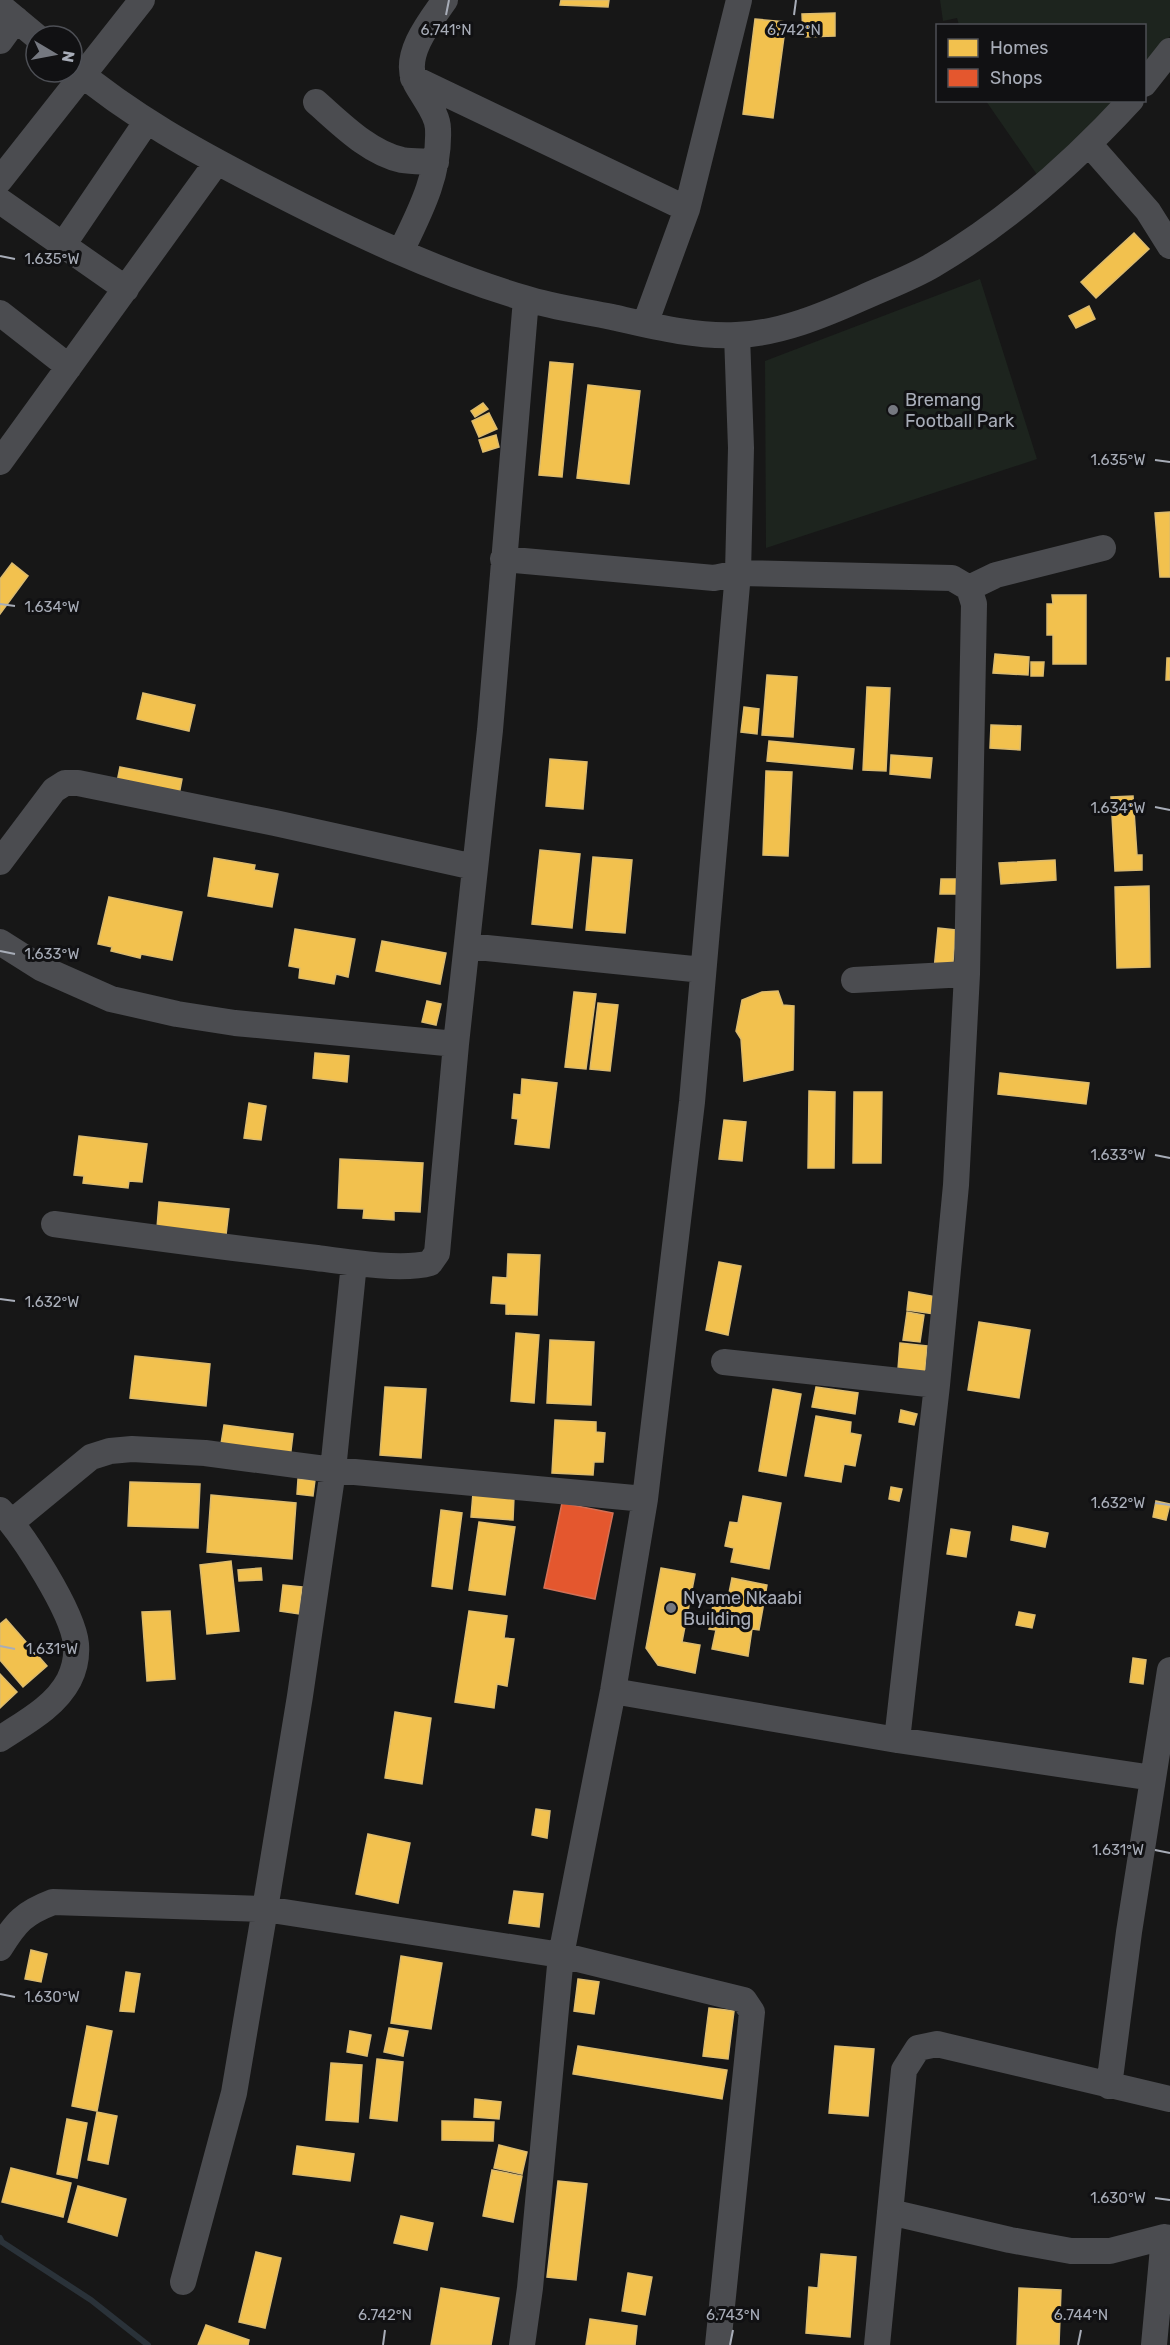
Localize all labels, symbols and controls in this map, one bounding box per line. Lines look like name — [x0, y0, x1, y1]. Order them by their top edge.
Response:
text: 6.741°N — [420, 21, 472, 39]
text: 6.742°N — [767, 21, 821, 39]
north arrow — [24, 24, 84, 84]
legend — [936, 24, 1146, 102]
text: Homes — [990, 37, 1048, 59]
text: N — [58, 49, 79, 64]
text: Shops — [990, 67, 1042, 89]
text: 1.635°W — [25, 250, 79, 268]
place label: Bremang Football Park — [905, 389, 1015, 432]
marker: Bremang Football Park — [886, 403, 900, 417]
text: 1.635°W — [1091, 451, 1145, 469]
text: 1.634°W — [24, 598, 80, 616]
text: 1.634°W — [1090, 799, 1146, 817]
text: 1.633°W — [25, 945, 79, 963]
text: 1.633°W — [1091, 1146, 1145, 1164]
text: 1.632°W — [25, 1293, 79, 1311]
text: 1.632°W — [1091, 1494, 1145, 1512]
place label: Nyame Nkaabi Building — [683, 1587, 802, 1630]
marker: Nyame Nkaabi Building — [664, 1601, 678, 1615]
text: 1.631°W — [26, 1640, 78, 1658]
text: 1.631°W — [1092, 1841, 1144, 1859]
text: 1.630°W — [24, 1988, 80, 2006]
text: 1.630°W — [1090, 2189, 1146, 2207]
text: 6.742°N — [358, 2306, 412, 2324]
text: 6.743°N — [706, 2306, 760, 2324]
text: 6.744°N — [1054, 2306, 1108, 2324]

